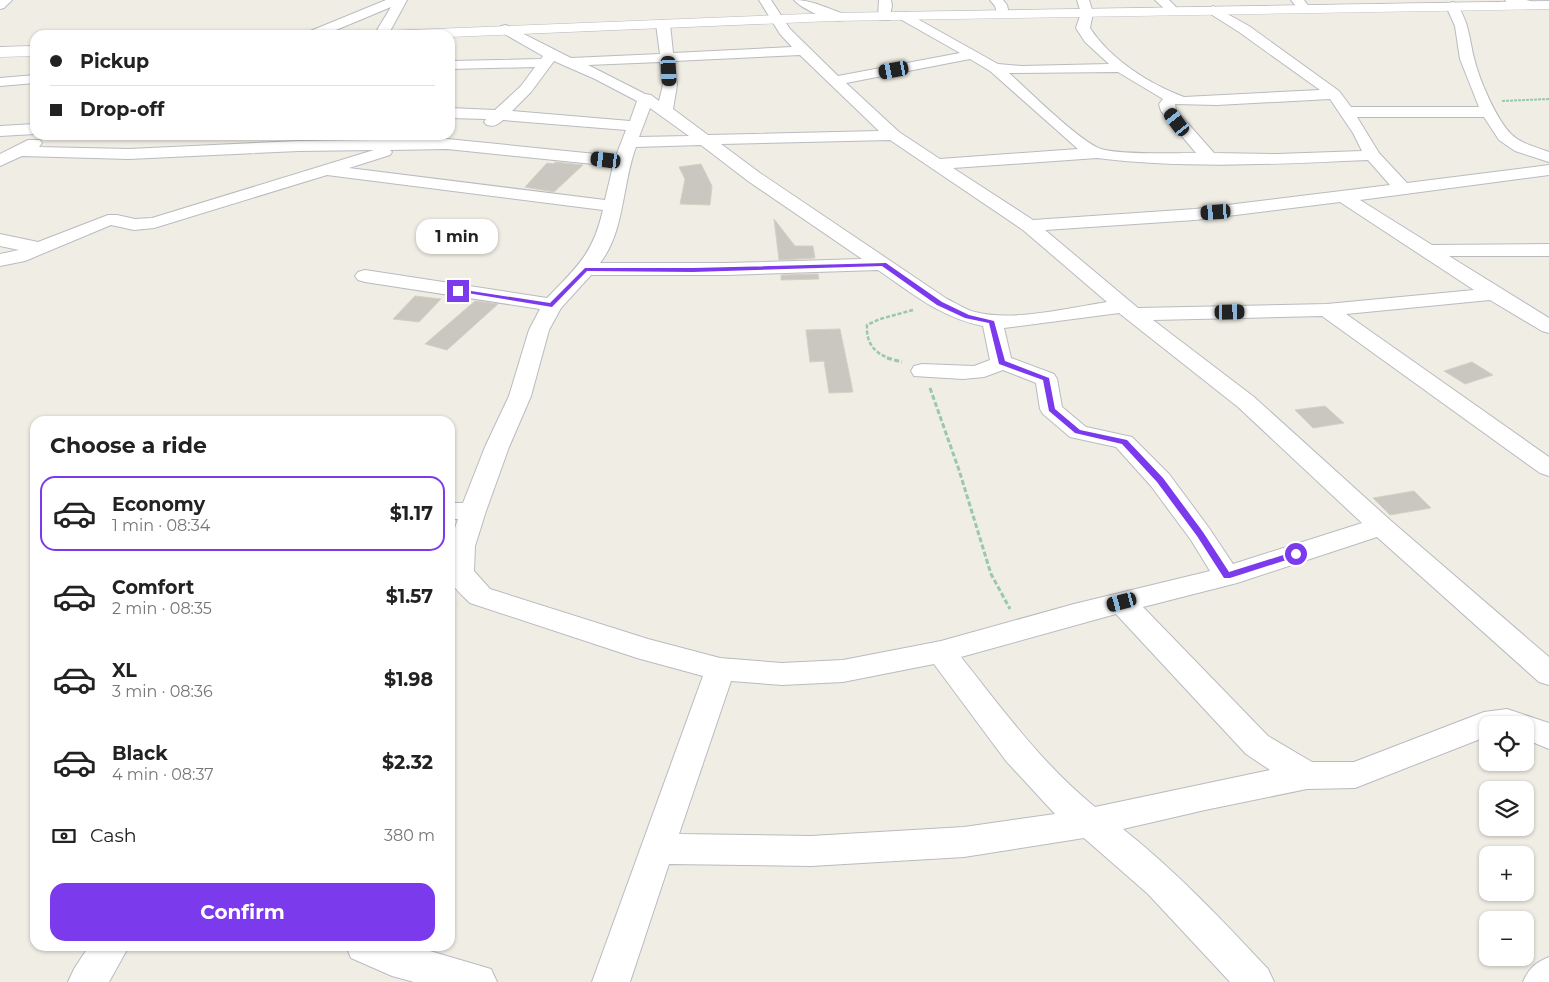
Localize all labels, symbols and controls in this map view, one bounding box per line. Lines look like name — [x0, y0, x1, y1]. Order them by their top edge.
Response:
text: Pickup — [80, 50, 149, 73]
car — [660, 56, 677, 86]
car — [877, 60, 910, 80]
text: Drop-off — [80, 98, 164, 121]
car — [1161, 106, 1192, 138]
car — [590, 151, 621, 169]
car — [1200, 203, 1231, 221]
callout: 1 min — [417, 218, 499, 254]
text: 1 min — [435, 227, 479, 246]
route end — [447, 280, 469, 302]
car — [1214, 304, 1245, 320]
text: Choose a ride — [50, 432, 207, 459]
icon: car — [52, 491, 97, 536]
text: Economy — [112, 493, 205, 516]
text: $1.17 — [390, 502, 433, 525]
text: 1 min · 08:34 — [112, 516, 210, 535]
route start — [1285, 543, 1307, 565]
icon: car — [52, 574, 97, 619]
text: Comfort — [112, 576, 194, 599]
text: $1.57 — [386, 585, 433, 608]
car — [1105, 591, 1138, 613]
text: 2 min · 08:35 — [112, 599, 212, 618]
icon: car — [52, 657, 97, 702]
text: XL — [112, 659, 137, 682]
text: $1.98 — [384, 668, 433, 691]
text: 3 min · 08:36 — [112, 682, 213, 701]
map controls — [1479, 716, 1534, 966]
button: locate — [1479, 716, 1534, 771]
icon: car — [52, 740, 97, 785]
text: Black — [112, 742, 168, 765]
text: $2.32 — [382, 751, 433, 774]
text: 4 min · 08:37 — [112, 765, 214, 784]
button: layers — [1479, 781, 1534, 836]
icon: cash — [50, 822, 78, 850]
text: Cash — [90, 824, 137, 847]
text: 380 m — [384, 826, 435, 845]
button: + — [1479, 846, 1534, 901]
button: Confirm — [50, 883, 435, 941]
button: − — [1479, 911, 1534, 966]

